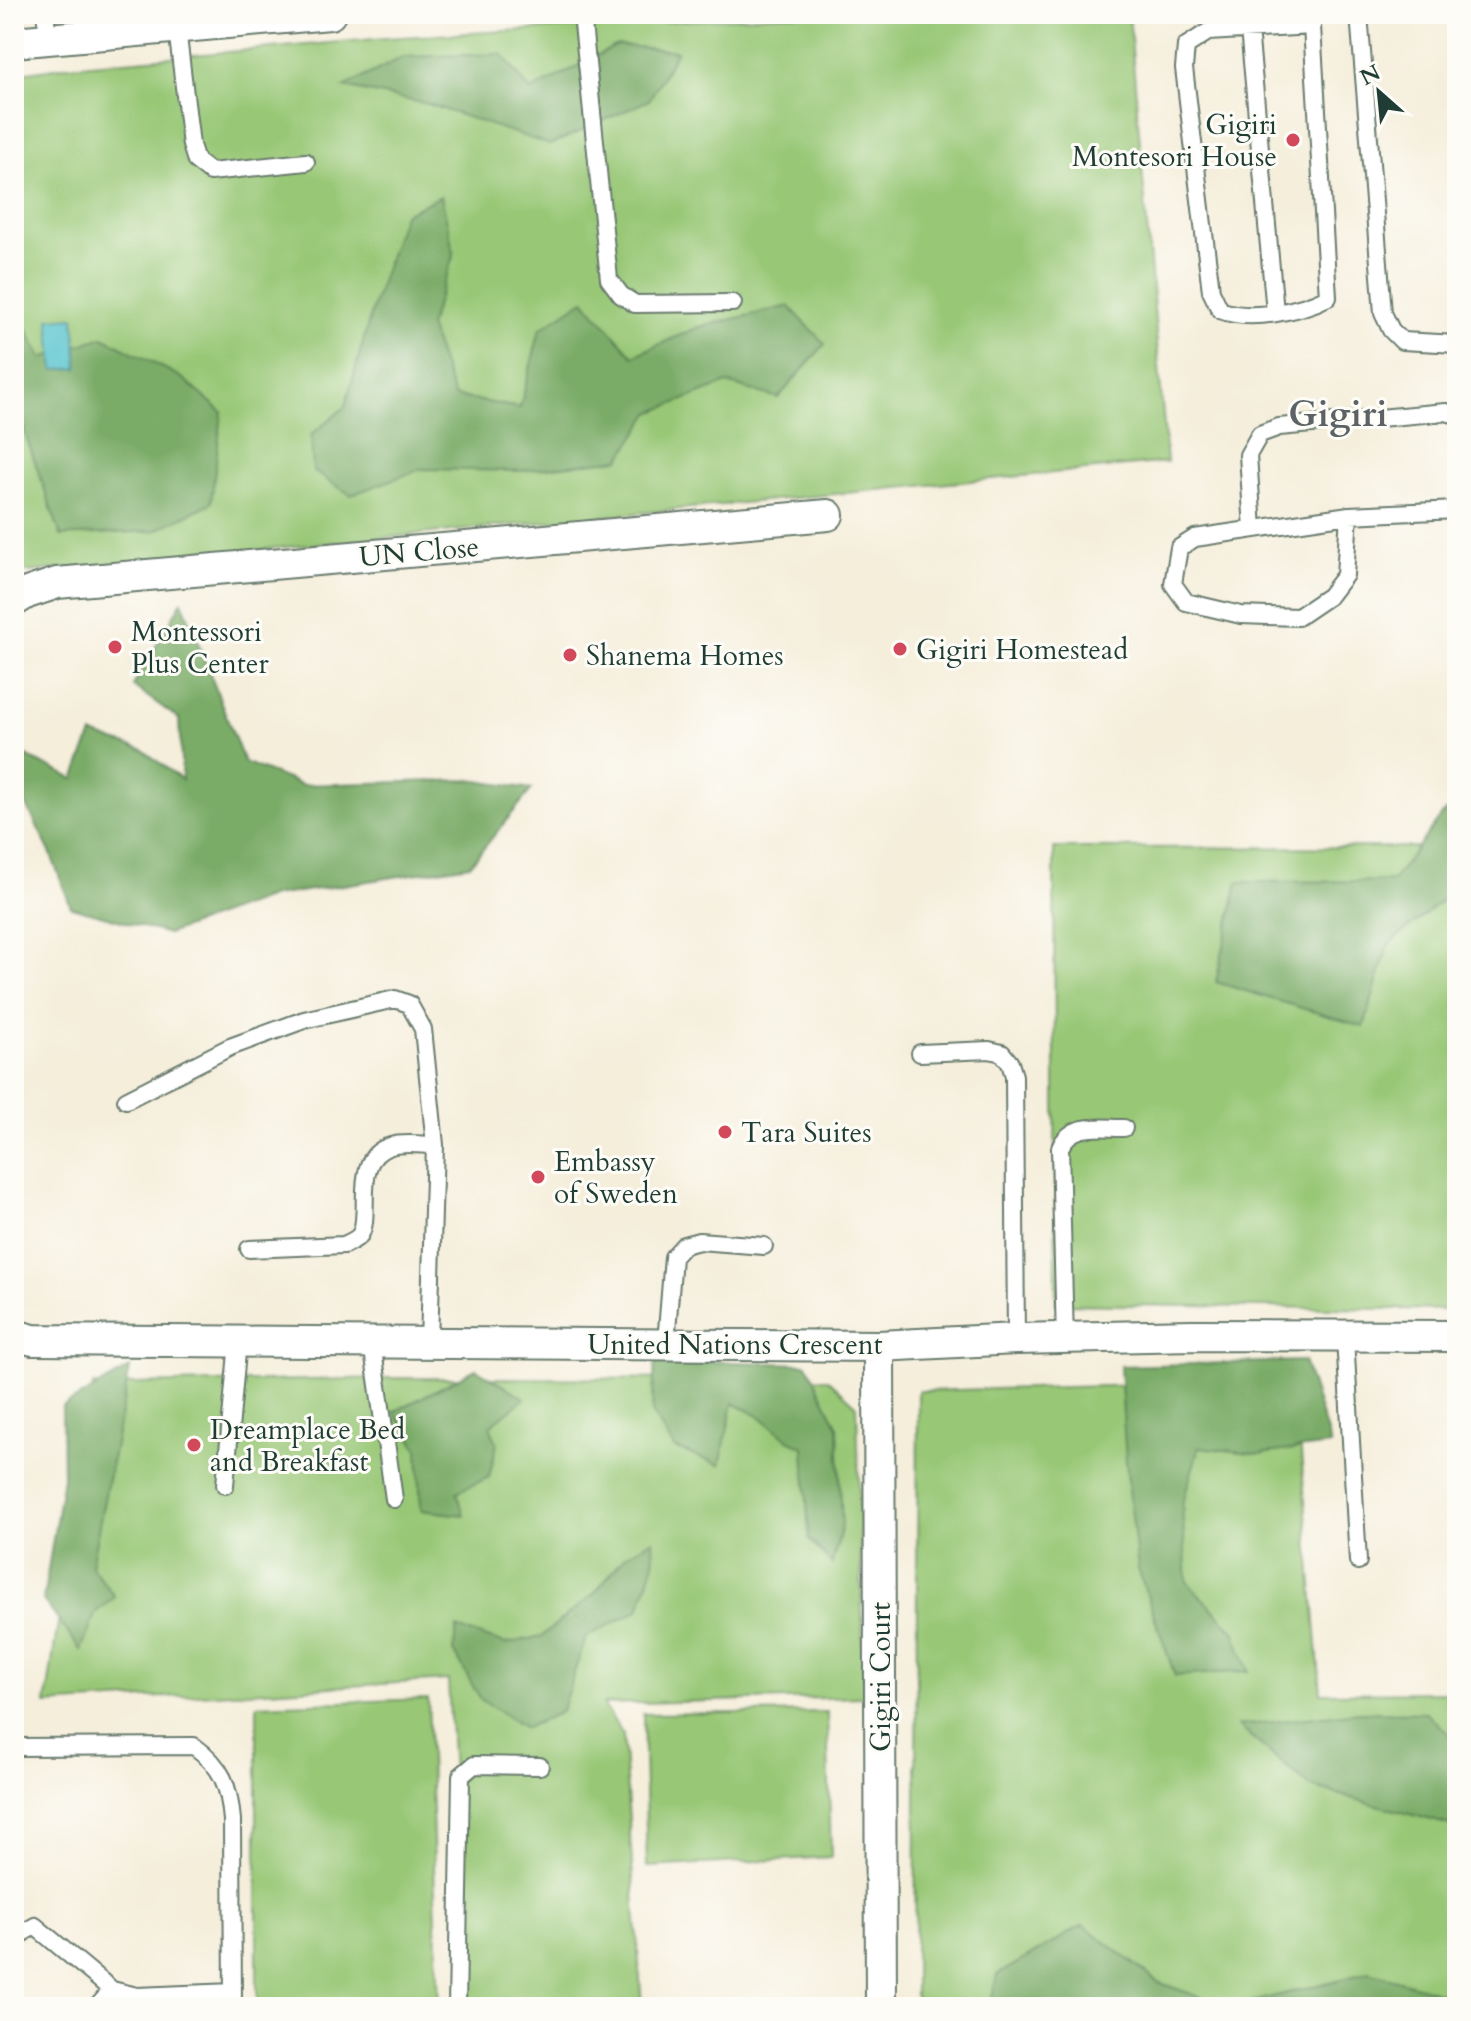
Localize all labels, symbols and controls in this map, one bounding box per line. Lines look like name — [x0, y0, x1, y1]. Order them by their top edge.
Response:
north arrow — [1339, 52, 1419, 132]
text: N — [1355, 57, 1386, 93]
place label: Gigiri Montesori House — [1072, 106, 1277, 176]
marker: Gigiri Montesori House — [1284, 131, 1302, 149]
district label: Gigiri — [1288, 390, 1388, 439]
street label: UN Close — [358, 528, 481, 576]
place label: Montessori Plus Center — [131, 613, 270, 683]
place label: Gigiri Homestead — [916, 631, 1128, 669]
place label: Shanema Homes — [586, 637, 784, 675]
marker: Montessori Plus Center — [106, 638, 124, 656]
marker: Gigiri Homestead — [891, 640, 909, 658]
marker: Shanema Homes — [561, 646, 579, 664]
place label: Tara Suites — [741, 1114, 872, 1152]
marker: Tara Suites — [716, 1123, 734, 1141]
place label: Embassy of Sweden — [554, 1143, 678, 1213]
marker: Embassy of Sweden — [529, 1168, 547, 1186]
street label: United Nations Crescent — [587, 1326, 883, 1364]
place label: Dreamplace Bed and Breakfast — [210, 1411, 405, 1481]
marker: Dreamplace Bed and Breakfast — [185, 1436, 203, 1454]
street label: Gigiri Court — [862, 1602, 900, 1752]

